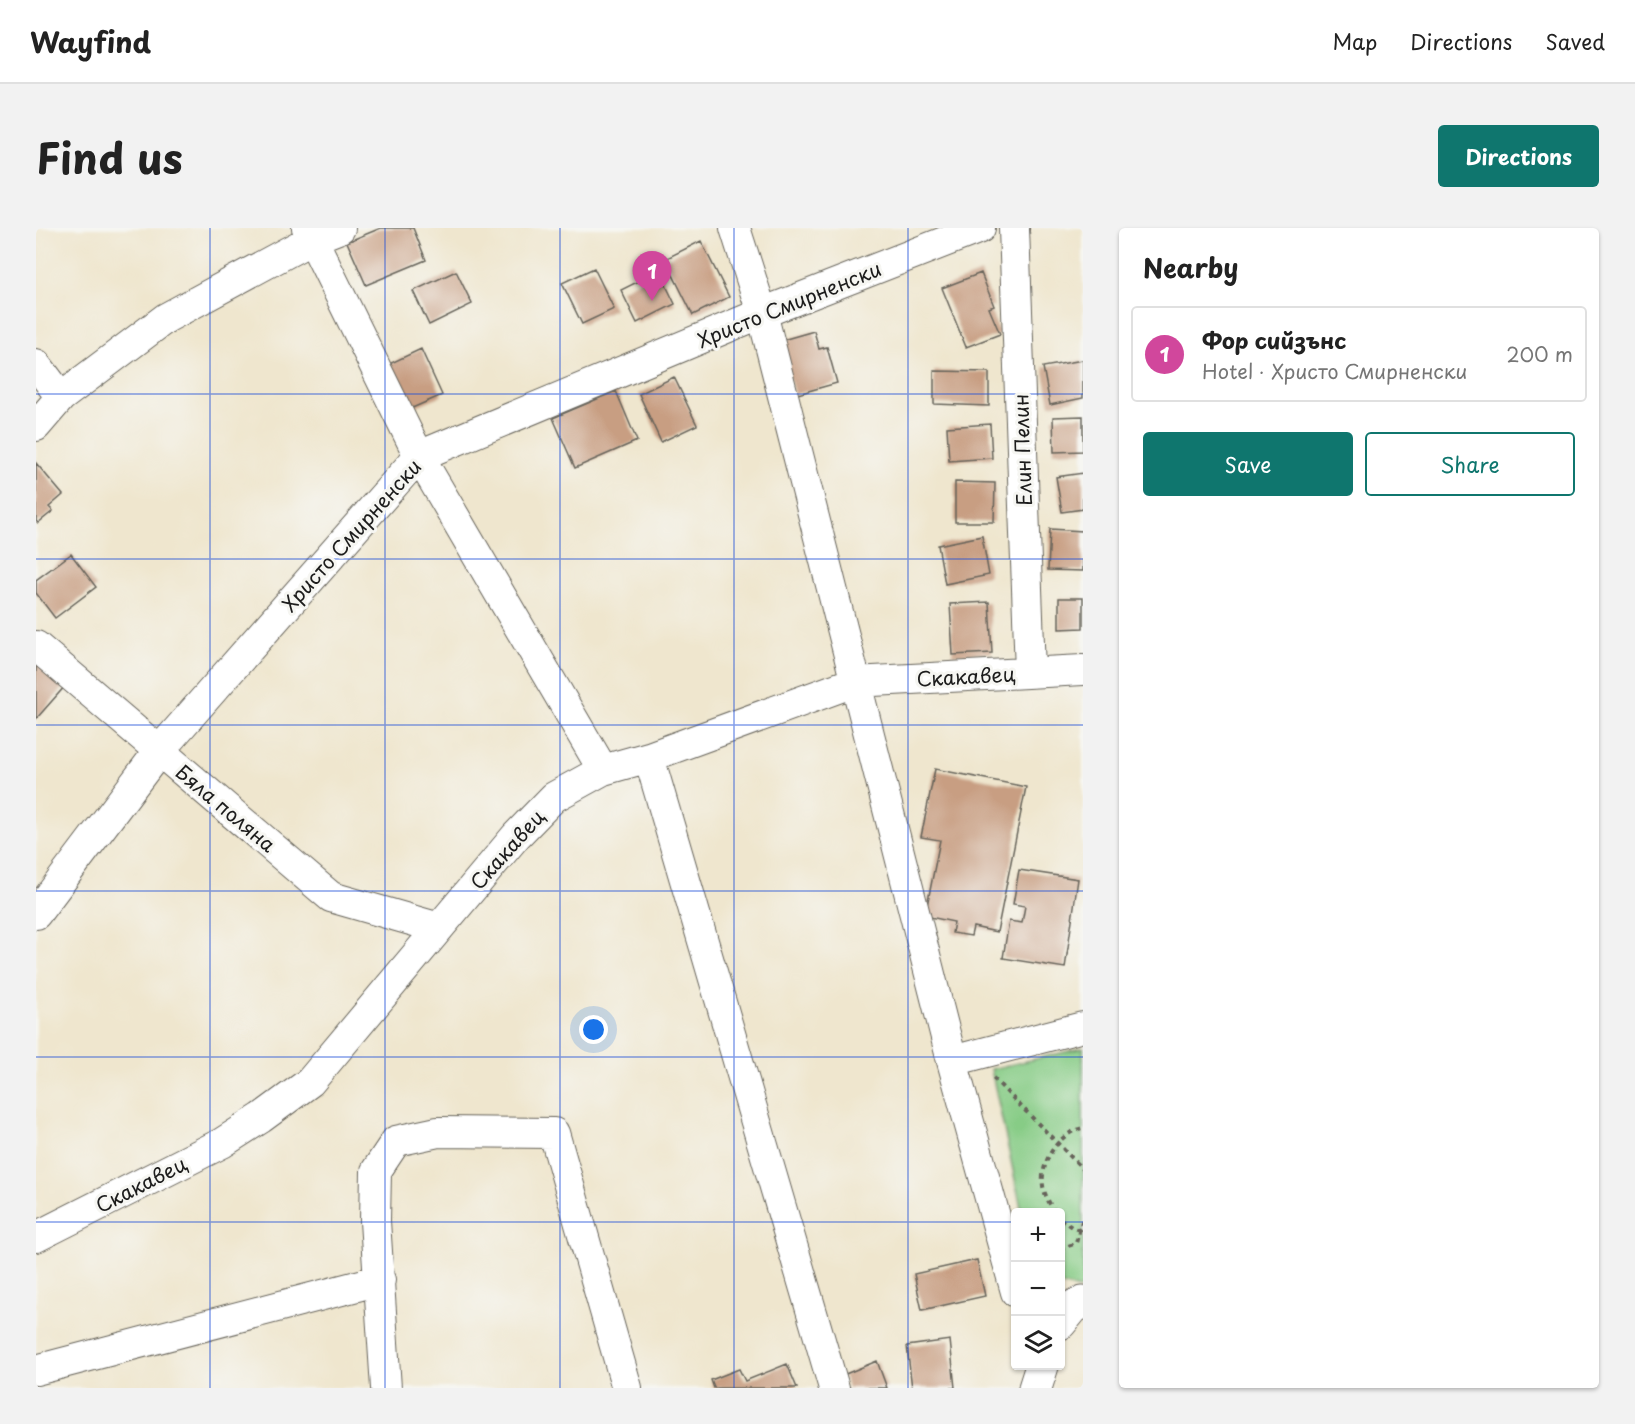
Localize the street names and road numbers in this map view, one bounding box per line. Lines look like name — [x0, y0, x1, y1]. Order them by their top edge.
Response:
street label: Христо Смирненски — [692, 253, 886, 355]
street label: Елин Пелин — [1005, 394, 1039, 506]
street label: Христо Смирненски — [274, 452, 428, 618]
street label: Скакавец — [916, 658, 1016, 694]
street label: Бяла поляна — [169, 757, 283, 859]
street label: Скакавец — [463, 802, 551, 896]
street label: Скакавец — [90, 1148, 192, 1220]

